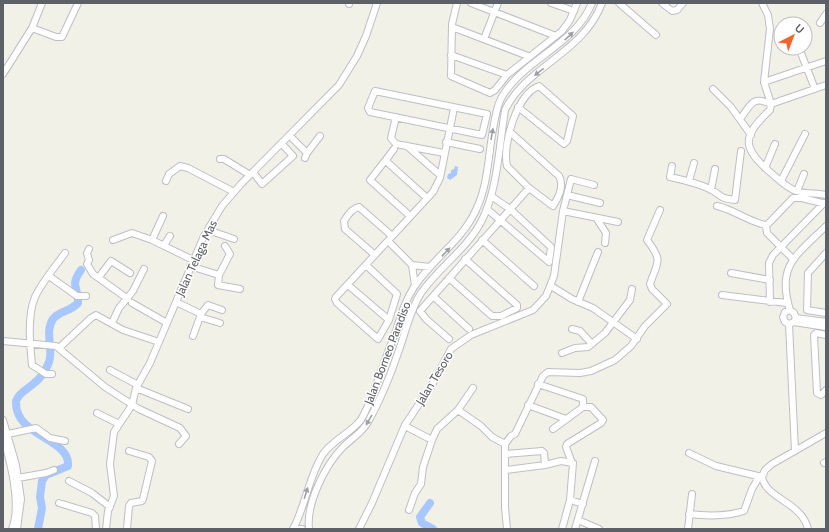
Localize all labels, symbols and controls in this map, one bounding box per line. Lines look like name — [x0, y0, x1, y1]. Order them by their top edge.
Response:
north arrow — [773, 16, 813, 56]
text: U — [792, 21, 807, 36]
one-way arrow — [564, 31, 574, 40]
one-way arrow — [534, 68, 545, 76]
one-way arrow — [489, 128, 495, 140]
street label: Jalan Telaga Mas — [172, 218, 220, 299]
one-way arrow — [441, 247, 451, 257]
street label: Jalan Borneo Paradiso — [360, 299, 414, 408]
street label: Jalan Tesoro — [412, 348, 456, 408]
one-way arrow — [366, 414, 373, 426]
one-way arrow — [303, 486, 309, 498]

